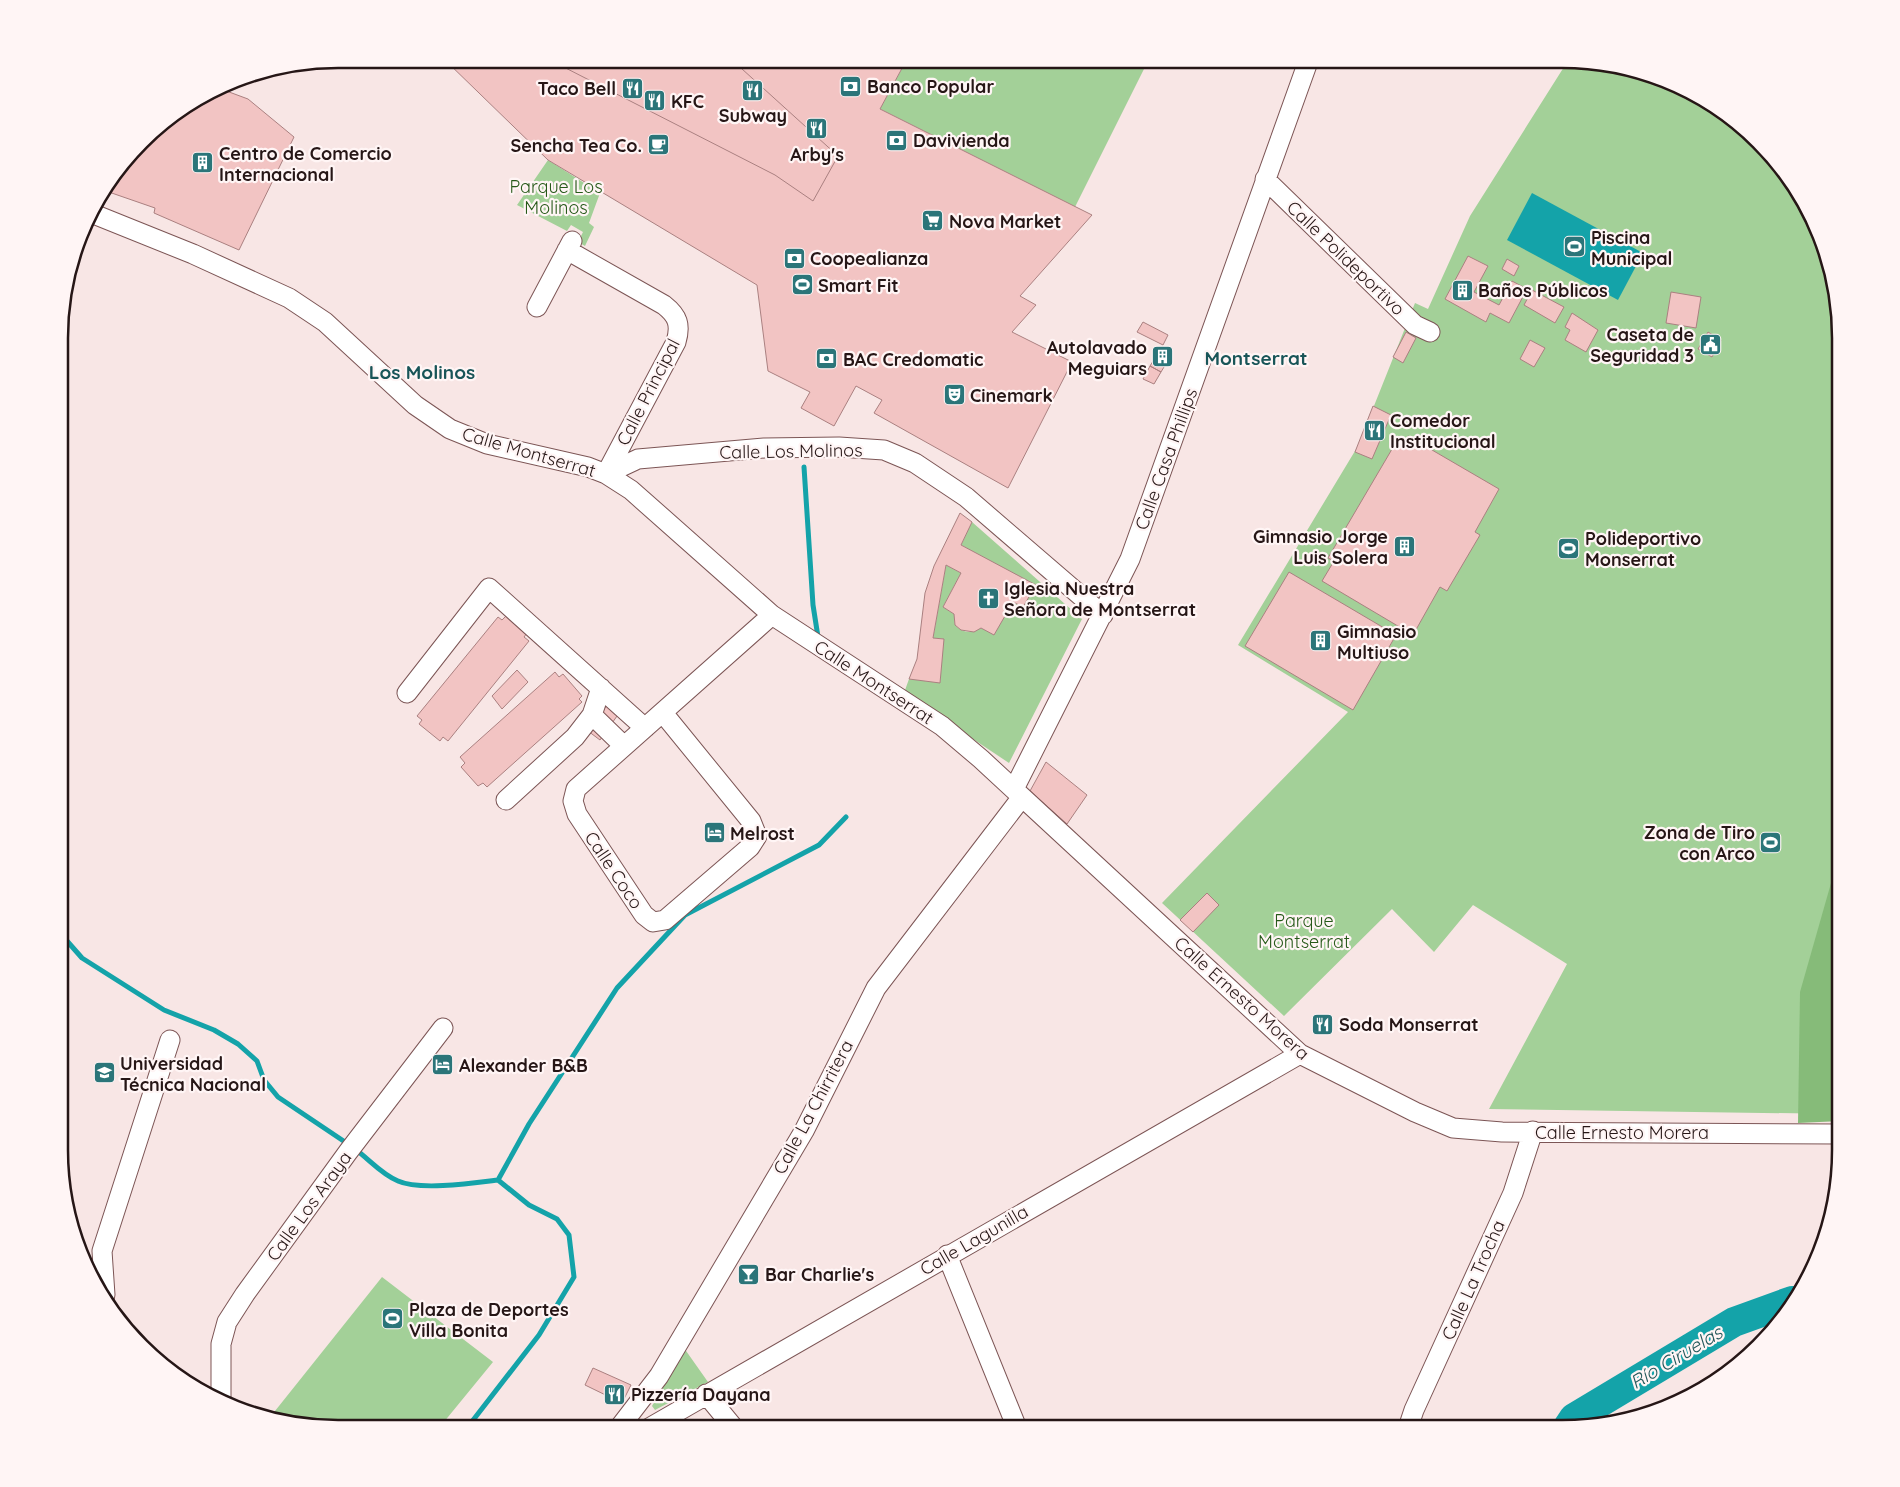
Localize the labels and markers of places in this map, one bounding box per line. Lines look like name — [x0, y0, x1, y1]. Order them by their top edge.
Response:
bank icon: Banco Popular — [839, 74, 863, 98]
place label: Banco Popular — [867, 75, 994, 98]
restaurant icon: Taco Bell — [620, 76, 644, 100]
place label: Taco Bell — [537, 77, 616, 100]
restaurant icon: Subway — [741, 78, 765, 102]
restaurant icon: KFC — [643, 89, 667, 113]
place label: KFC — [671, 90, 704, 113]
place label: Subway — [719, 104, 787, 127]
restaurant icon: Arby's — [805, 117, 829, 141]
bank icon: Davivienda — [885, 128, 909, 152]
place label: Davivienda — [913, 129, 1010, 152]
cafe icon: Sencha Tea Co. — [646, 133, 670, 157]
place label: Sencha Tea Co. — [511, 134, 642, 157]
place label: Centro de Comercio Internacional — [219, 142, 392, 186]
place label: Arby's — [790, 143, 844, 166]
building icon: Centro de Comercio Internacional — [191, 151, 215, 175]
supermarket icon: Nova Market — [921, 209, 945, 233]
place label: Nova Market — [949, 210, 1061, 233]
place label: Piscina Municipal — [1591, 226, 1672, 270]
sports icon: Piscina Municipal — [1563, 235, 1587, 259]
bank icon: Coopealianza — [782, 246, 806, 270]
place label: Coopealianza — [810, 247, 928, 270]
sports icon: Smart Fit — [790, 273, 814, 297]
place label: Smart Fit — [818, 274, 899, 297]
building icon: Baños Públicos — [1450, 278, 1474, 302]
place label: Baños Públicos — [1478, 279, 1608, 302]
place label: Caseta de Seguridad 3 — [1590, 323, 1694, 367]
public building icon: Caseta de Seguridad 3 — [1698, 332, 1722, 356]
place label: Autolavado Meguiars — [1047, 336, 1147, 380]
building icon: Autolavado Meguiars — [1151, 345, 1175, 369]
bank icon: BAC Credomatic — [815, 347, 839, 371]
place label: BAC Credomatic — [843, 348, 983, 371]
theatre icon: Cinemark — [942, 383, 966, 407]
place label: Cinemark — [970, 384, 1053, 407]
place label: Comedor Institucional — [1390, 409, 1496, 453]
restaurant icon: Comedor Institucional — [1362, 418, 1386, 442]
place label: Gimnasio Jorge Luis Solera — [1253, 525, 1388, 569]
place label: Polideportivo Monserrat — [1585, 527, 1701, 571]
building icon: Gimnasio Jorge Luis Solera — [1392, 534, 1416, 558]
sports icon: Polideportivo Monserrat — [1557, 536, 1581, 560]
place label: Iglesia Nuestra Señora de Montserrat — [1004, 577, 1196, 621]
church icon: Iglesia Nuestra Señora de Montserrat — [976, 586, 1000, 610]
place label: Gimnasio Multiuso — [1337, 620, 1417, 664]
building icon: Gimnasio Multiuso — [1309, 629, 1333, 653]
hotel icon: Melrost — [702, 821, 726, 845]
place label: Zona de Tiro con Arco — [1644, 821, 1755, 865]
place label: Melrost — [730, 822, 795, 845]
sports icon: Zona de Tiro con Arco — [1759, 830, 1783, 854]
restaurant icon: Soda Monserrat — [1311, 1012, 1335, 1036]
place label: Soda Monserrat — [1339, 1013, 1479, 1036]
place label: Universidad Técnica Nacional — [120, 1052, 266, 1096]
hotel icon: Alexander B&B — [431, 1053, 455, 1077]
place label: Alexander B&B — [459, 1054, 588, 1077]
school or university icon: Universidad Técnica Nacional — [92, 1061, 116, 1085]
bar icon: Bar Charlie's — [737, 1262, 761, 1286]
place label: Bar Charlie's — [765, 1263, 874, 1286]
place label: Plaza de Deportes Villa Bonita — [409, 1298, 569, 1342]
sports icon: Plaza de Deportes Villa Bonita — [381, 1307, 405, 1331]
restaurant icon: Pizzería Dayana — [603, 1382, 627, 1406]
place label: Pizzería Dayana — [631, 1383, 770, 1406]

